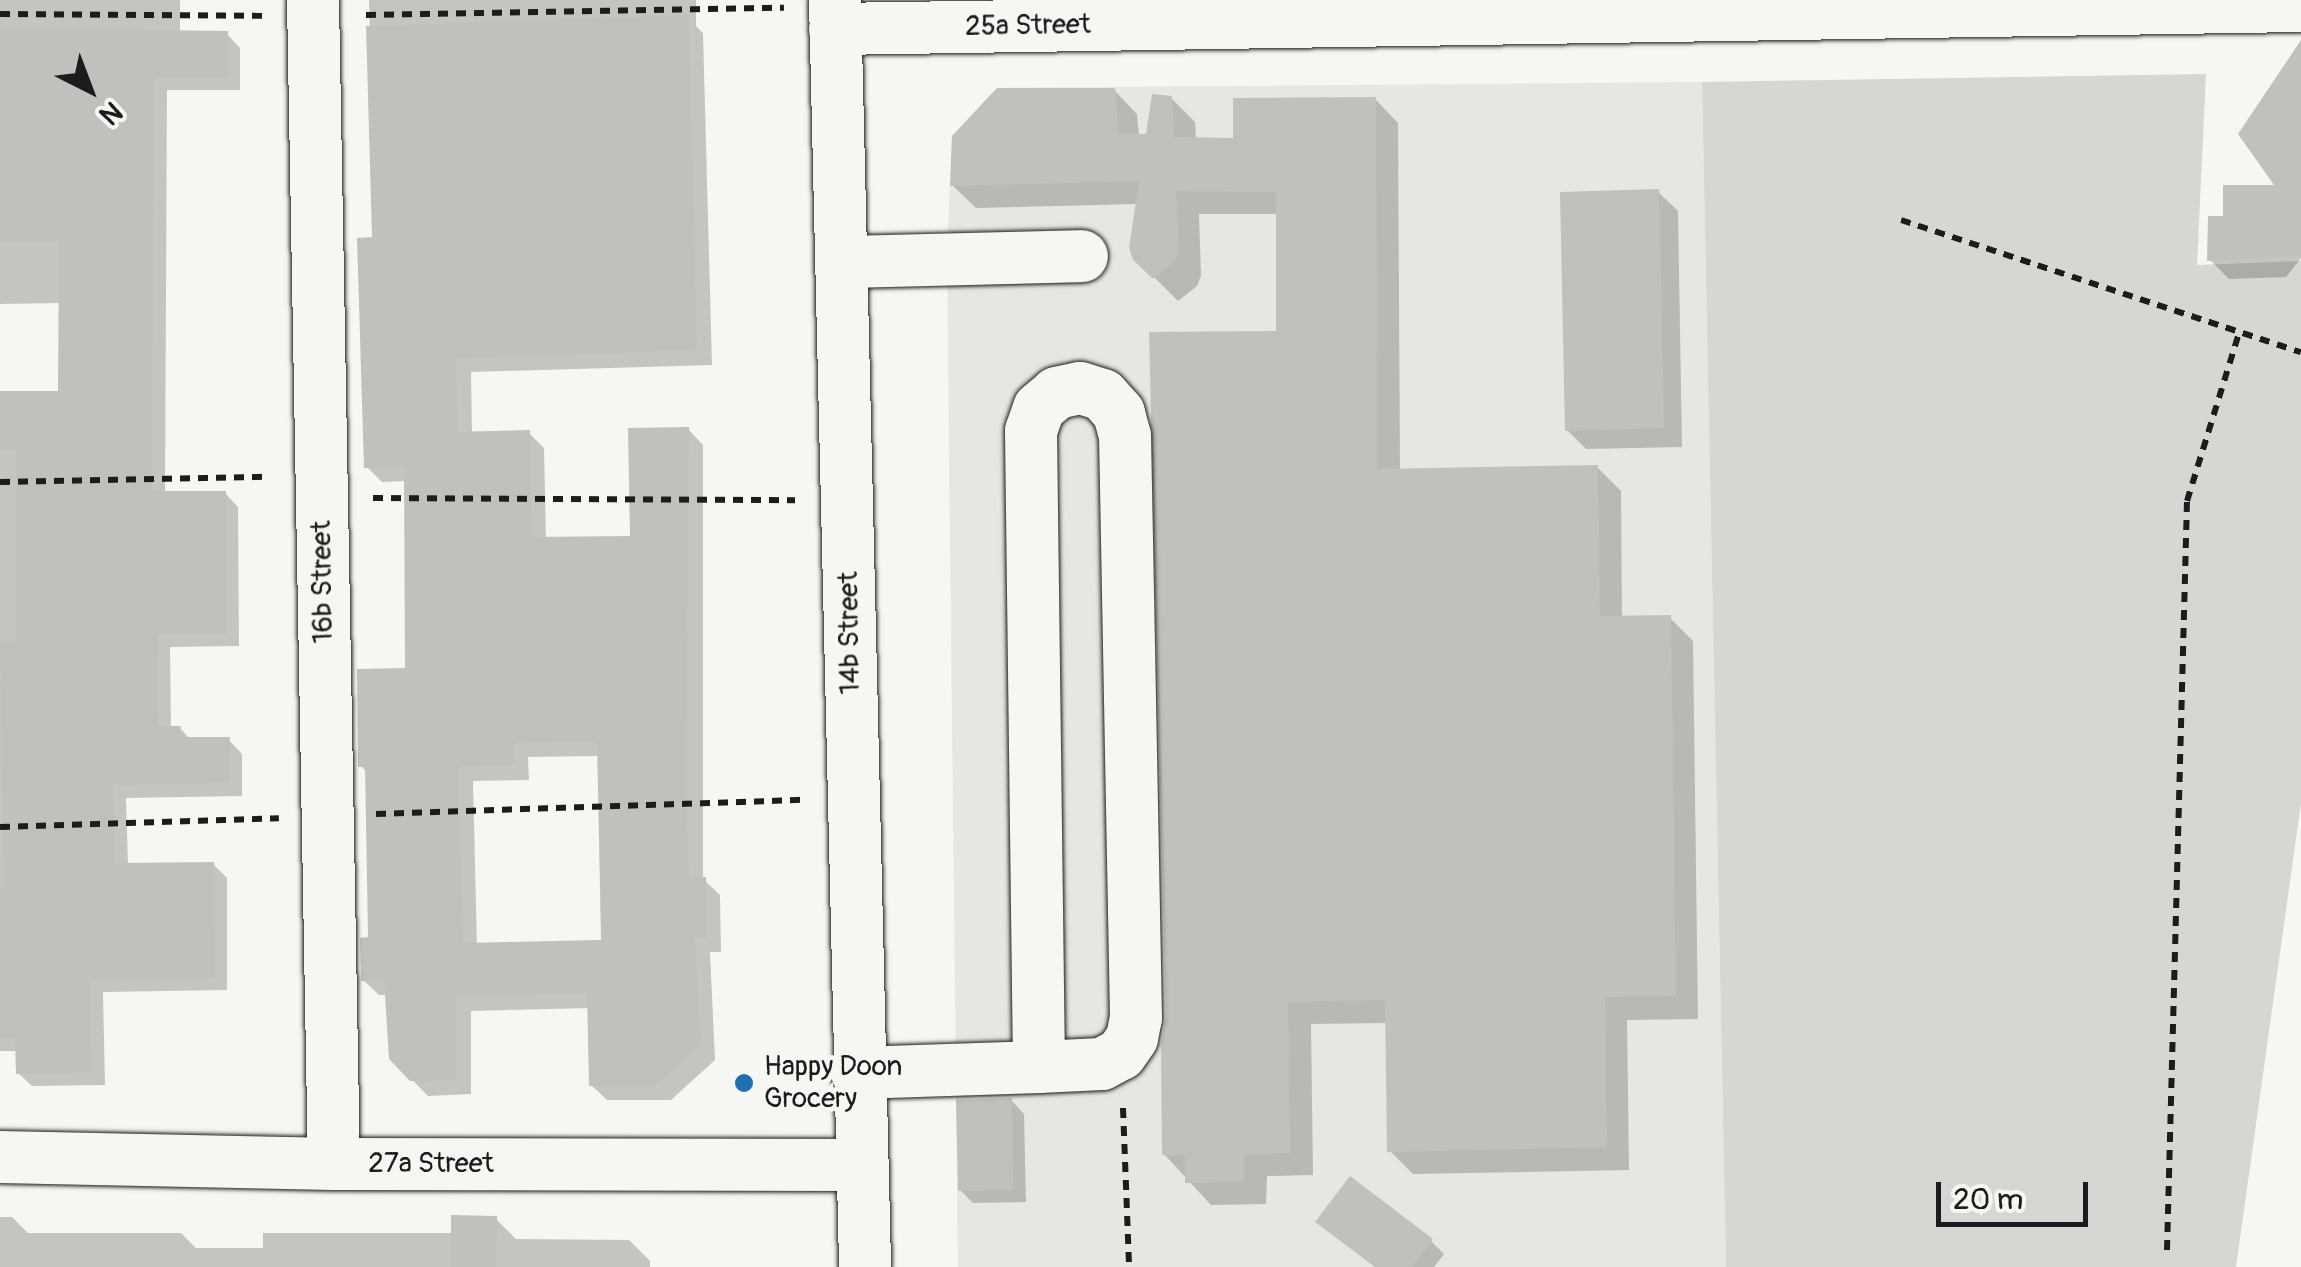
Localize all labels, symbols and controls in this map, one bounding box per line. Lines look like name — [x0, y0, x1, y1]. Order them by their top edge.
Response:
street label: 25a Street — [965, 8, 1091, 44]
north arrow — [40, 40, 140, 140]
text: N — [92, 93, 129, 132]
street label: 16b Street — [305, 520, 341, 644]
street label: 14b Street — [832, 571, 868, 695]
place label: Happy Doon Grocery — [764, 1050, 902, 1116]
marker: Happy Doon Grocery — [733, 1072, 755, 1094]
street label: 27a Street — [368, 1147, 494, 1181]
scale bar — [1941, 1162, 2094, 1224]
text: 20 m — [1953, 1181, 2023, 1218]

